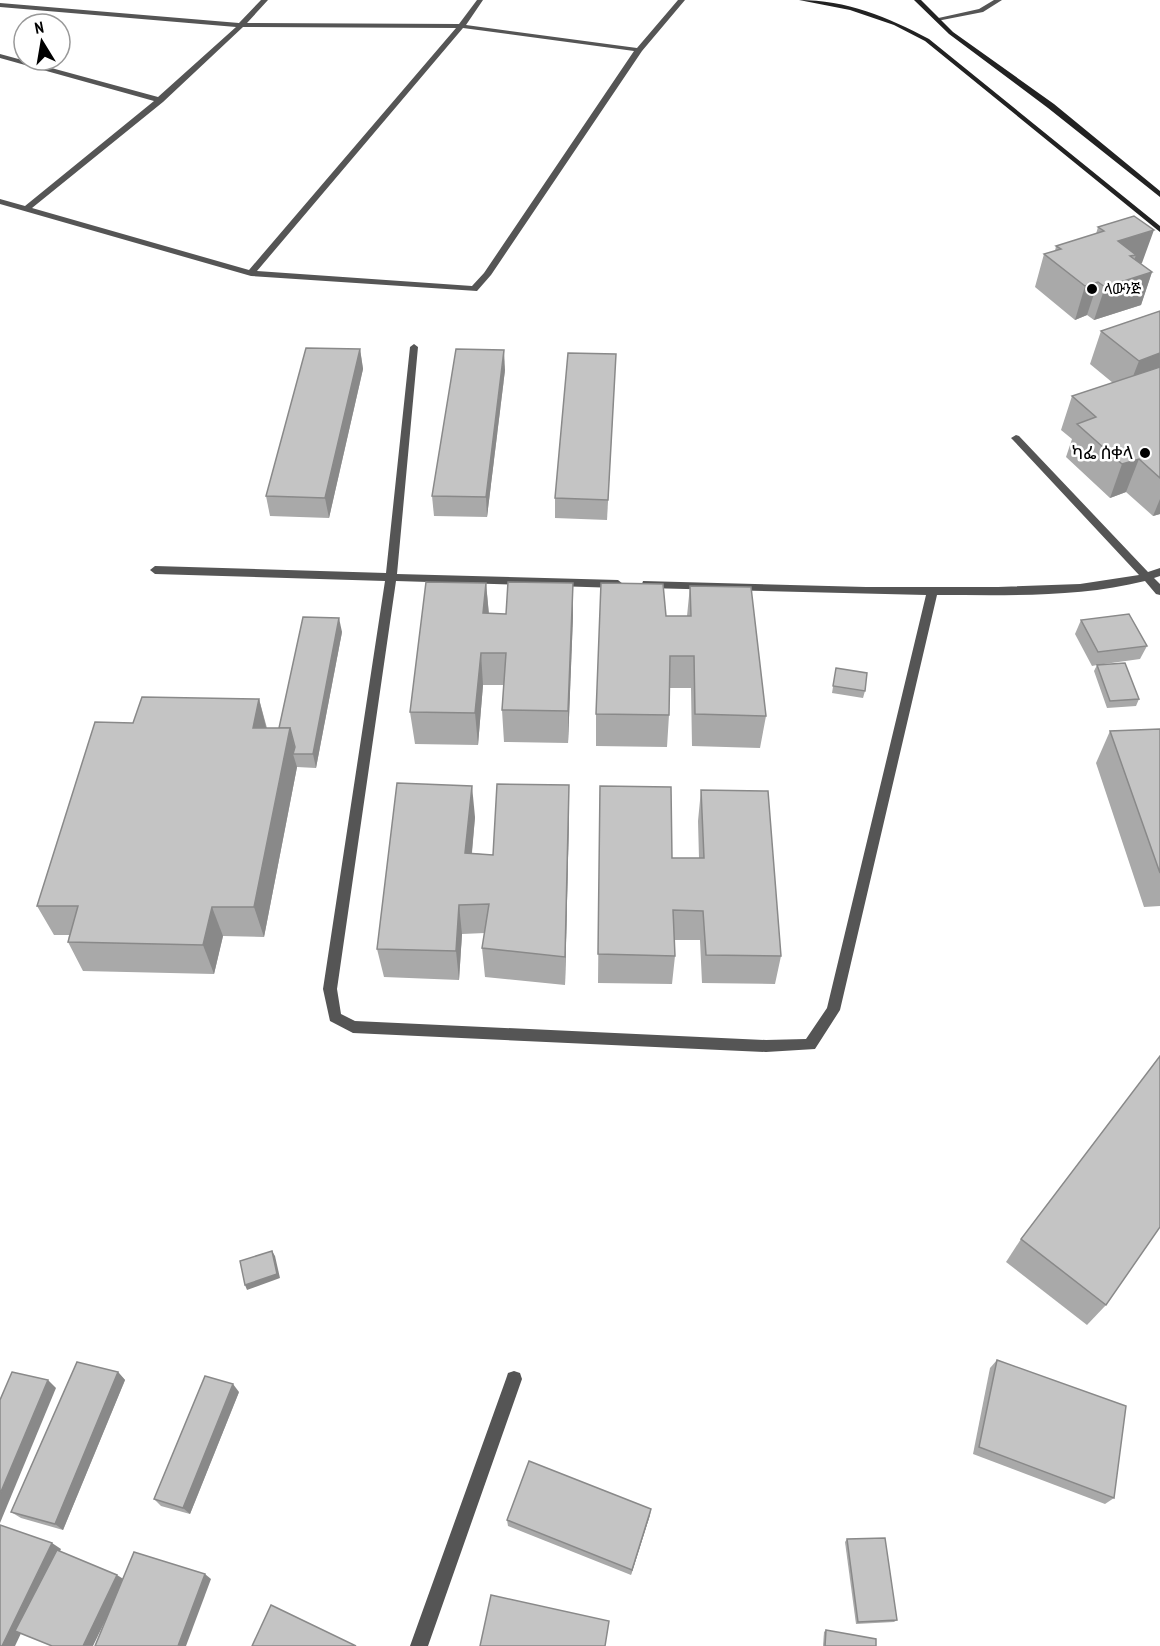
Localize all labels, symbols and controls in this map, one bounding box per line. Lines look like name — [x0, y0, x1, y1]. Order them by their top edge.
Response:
north arrow — [12, 12, 72, 72]
text: N — [33, 17, 45, 38]
place label: ላውንጅ — [1104, 279, 1142, 298]
marker: ላውንጅ — [1085, 282, 1099, 296]
place label: ካፌ ሰቀላ — [1072, 441, 1133, 464]
marker: ካፌ ሰቀላ — [1138, 446, 1152, 460]

